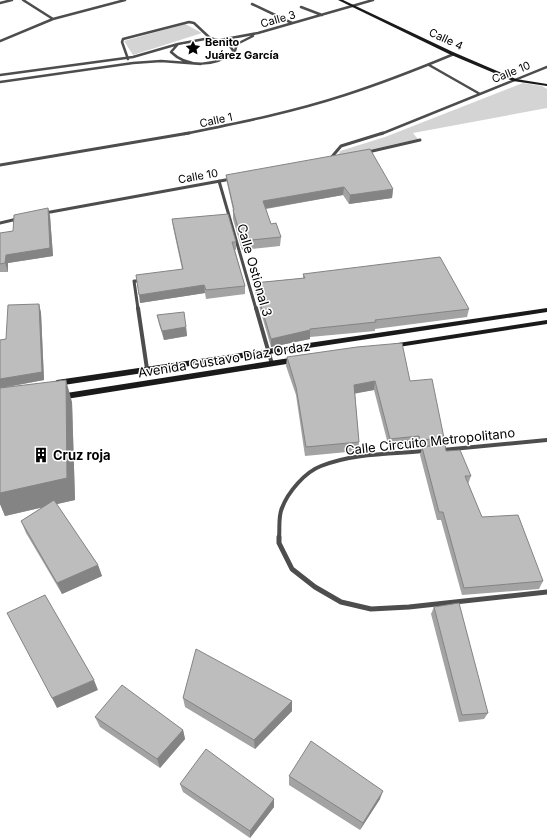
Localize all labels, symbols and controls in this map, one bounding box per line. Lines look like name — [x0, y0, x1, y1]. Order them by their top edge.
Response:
street label: Calle 3 — [259, 7, 297, 31]
street label: Calle 4 — [427, 25, 465, 53]
place label: Benito Juárez García — [205, 35, 279, 62]
place icon: Benito Juárez García — [184, 39, 202, 57]
street label: Calle 10 — [490, 58, 532, 86]
street label: Calle 1 — [198, 110, 234, 130]
street label: Calle 10 — [177, 166, 219, 186]
street label: Calle Ostional 3 — [234, 222, 276, 318]
street label: Avenida Gustavo Díaz Ordaz — [137, 337, 311, 381]
street label: Calle Circuito Metropolitano — [344, 424, 516, 458]
building icon: Cruz roja — [32, 446, 50, 464]
place label: Cruz roja — [53, 447, 111, 463]

